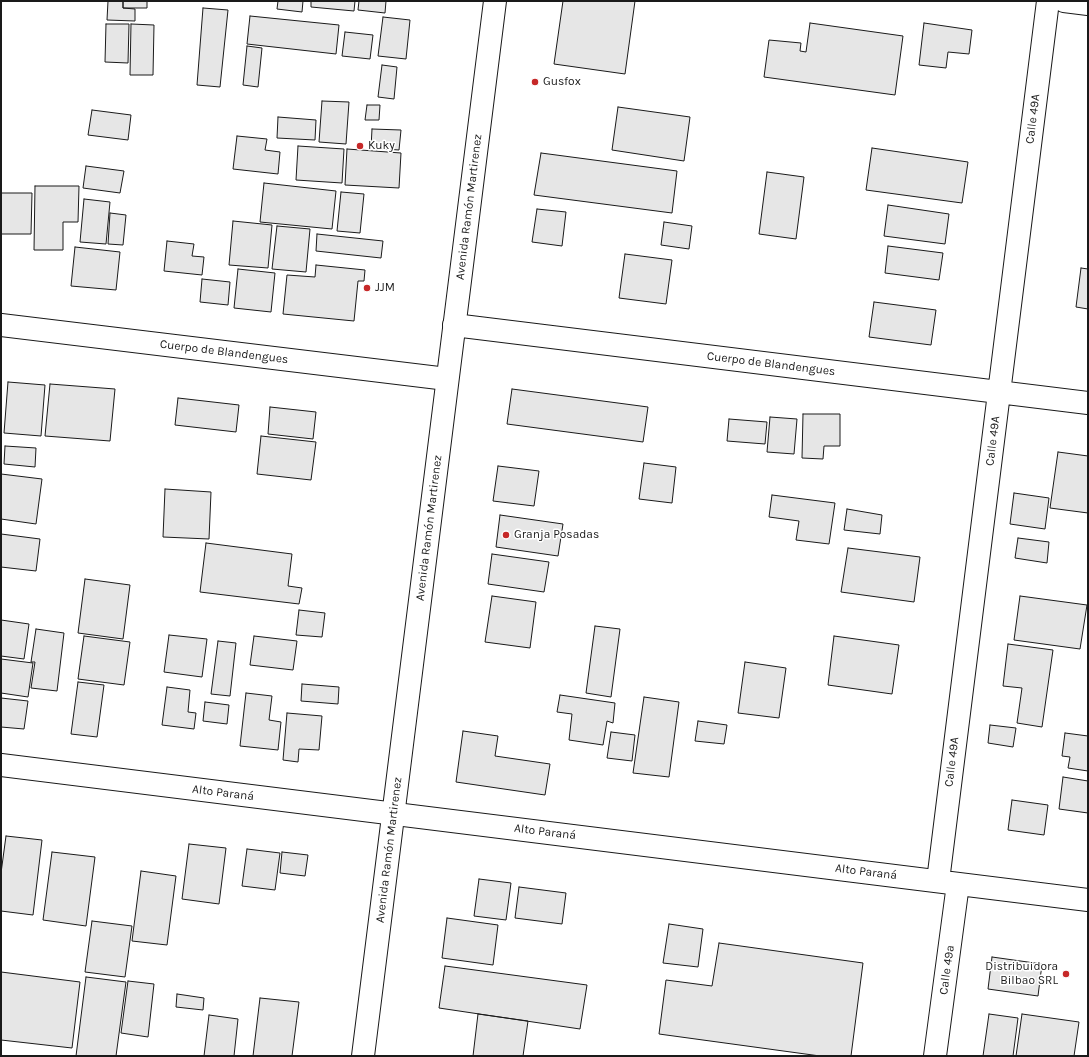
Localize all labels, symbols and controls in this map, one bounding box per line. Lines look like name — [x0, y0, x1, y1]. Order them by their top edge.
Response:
place label: Gusfox — [543, 75, 581, 89]
marker: Gusfox — [530, 77, 540, 87]
street label: Calle 49A — [1023, 93, 1043, 145]
street label: Avenida Ramón Martirenez — [453, 133, 485, 281]
place label: Kuky — [368, 139, 395, 153]
marker: Kuky — [355, 141, 365, 151]
place label: JJM — [375, 281, 395, 295]
marker: JJM — [362, 283, 372, 293]
street label: Cuerpo de Blandengues — [159, 337, 289, 367]
street label: Cuerpo de Blandengues — [706, 349, 836, 379]
street label: Calle 49A — [983, 415, 1003, 467]
street label: Avenida Ramón Martirenez — [413, 454, 445, 602]
place label: Granja Posadas — [514, 528, 599, 542]
marker: Granja Posadas — [501, 530, 511, 540]
street label: Calle 49A — [942, 736, 962, 788]
street label: Avenida Ramón Martirenez — [373, 776, 405, 924]
street label: Alto Paraná — [191, 782, 255, 804]
street label: Alto Paraná — [513, 821, 577, 843]
street label: Alto Paraná — [834, 861, 898, 883]
street label: Calle 49a — [936, 944, 958, 996]
place label: Distribuidora Bilbao SRL — [985, 960, 1058, 988]
marker: Distribuidora Bilbao SRL — [1061, 969, 1071, 979]

